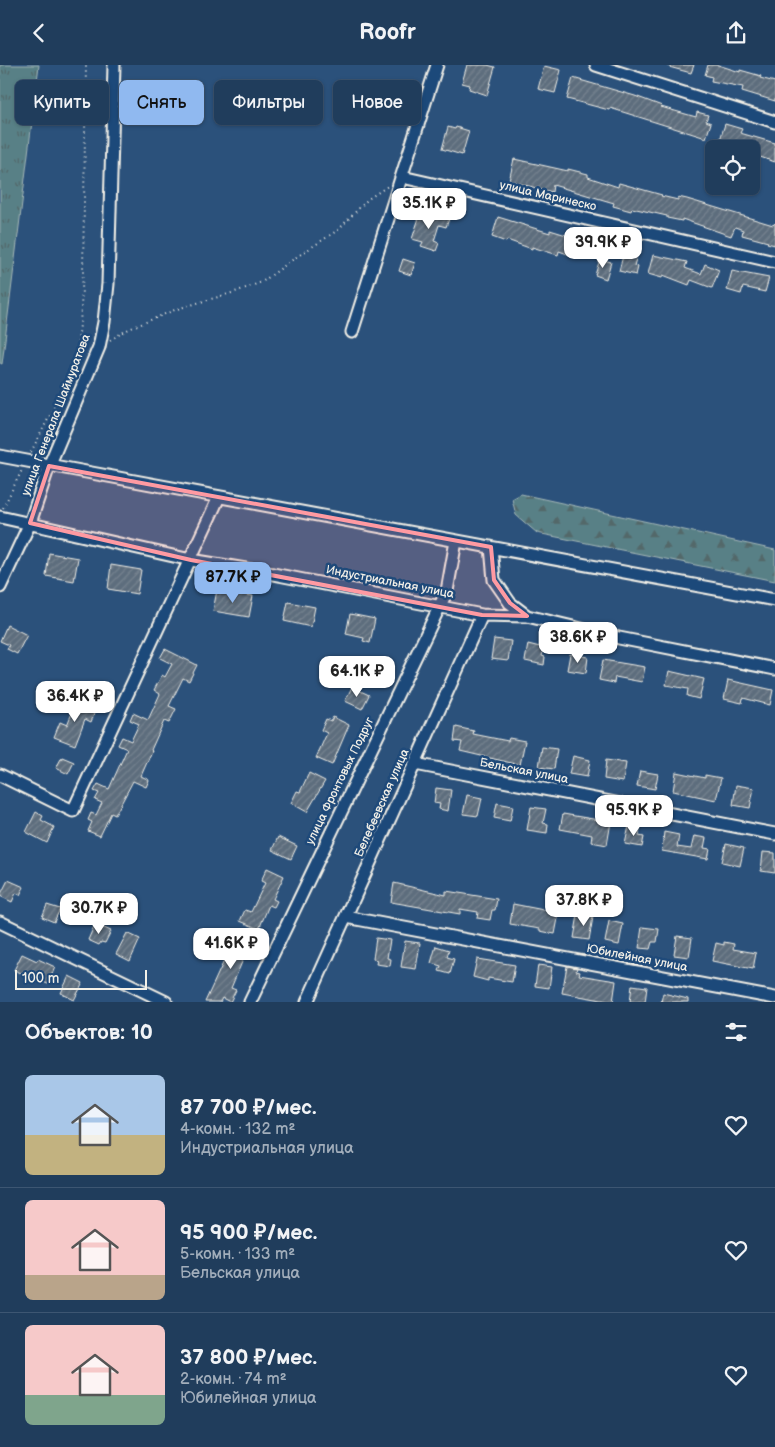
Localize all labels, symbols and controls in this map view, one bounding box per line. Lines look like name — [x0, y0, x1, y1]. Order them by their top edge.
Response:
icon: back — [25, 19, 53, 47]
text: Roofr — [359, 19, 416, 46]
icon: share — [722, 19, 750, 47]
chip: Купить — [15, 80, 109, 125]
chip: Снять — [119, 80, 204, 125]
chip: Фильтры — [214, 80, 323, 125]
chip: Новое — [333, 80, 421, 125]
map controls — [705, 140, 760, 195]
button: locate — [705, 140, 760, 195]
street label: улица Маринеско — [498, 178, 598, 214]
pin: 35.1K ₽ — [383, 187, 475, 230]
text: 35.1K ₽ — [402, 194, 456, 213]
pin: 39.9K ₽ — [557, 227, 649, 269]
text: 39.9K ₽ — [575, 233, 631, 252]
street label: улица Генерала Шаймуратова — [18, 332, 94, 498]
pin: 87.7K ₽ — [187, 561, 279, 604]
street label: Индустриальная улица — [325, 562, 455, 602]
text: 87.7K ₽ — [205, 568, 261, 587]
pin: 38.6K ₽ — [532, 621, 624, 664]
text: 38.6K ₽ — [550, 628, 606, 647]
pin: 64.1K ₽ — [311, 655, 403, 698]
text: 64.1K ₽ — [330, 662, 384, 681]
pin: 36.4K ₽ — [29, 681, 121, 723]
text: 36.4K ₽ — [47, 687, 103, 706]
street label: улица Фронтовых Подруг — [303, 715, 378, 847]
street label: Белебеевская улица — [351, 747, 413, 859]
street label: Бельская улица — [478, 755, 570, 787]
pin: 95.9K ₽ — [588, 795, 680, 837]
text: 95.9K ₽ — [606, 801, 662, 820]
pin: 37.8K ₽ — [538, 885, 630, 927]
text: 37.8K ₽ — [556, 891, 612, 910]
pin: 30.7K ₽ — [53, 893, 145, 935]
text: 30.7K ₽ — [71, 899, 127, 918]
pin: 41.6K ₽ — [185, 927, 277, 970]
text: 41.6K ₽ — [204, 934, 258, 953]
street label: Юбилейная улица — [585, 941, 689, 975]
scale bar — [15, 967, 148, 990]
text: 100 m — [22, 970, 59, 987]
icon: filters — [722, 1018, 750, 1046]
text: Объектов: 10 — [25, 1020, 153, 1045]
icon: home — [65, 1095, 125, 1155]
text: 87 700 ₽/мес. — [180, 1095, 317, 1120]
icon: heart — [722, 1111, 750, 1139]
text: 4-комн. · 132 m² — [180, 1120, 295, 1139]
text: Индустриальная улица — [180, 1139, 354, 1158]
icon: home — [65, 1220, 125, 1280]
text: 95 900 ₽/мес. — [180, 1220, 317, 1245]
icon: heart — [722, 1236, 750, 1264]
text: 5-комн. · 133 m² — [180, 1245, 295, 1264]
text: Бельская улица — [180, 1264, 300, 1283]
icon: home — [65, 1345, 125, 1405]
text: 37 800 ₽/мес. — [180, 1345, 317, 1370]
icon: heart — [722, 1361, 750, 1389]
text: 2-комн. · 74 m² — [180, 1370, 287, 1389]
text: Юбилейная улица — [180, 1389, 317, 1408]

